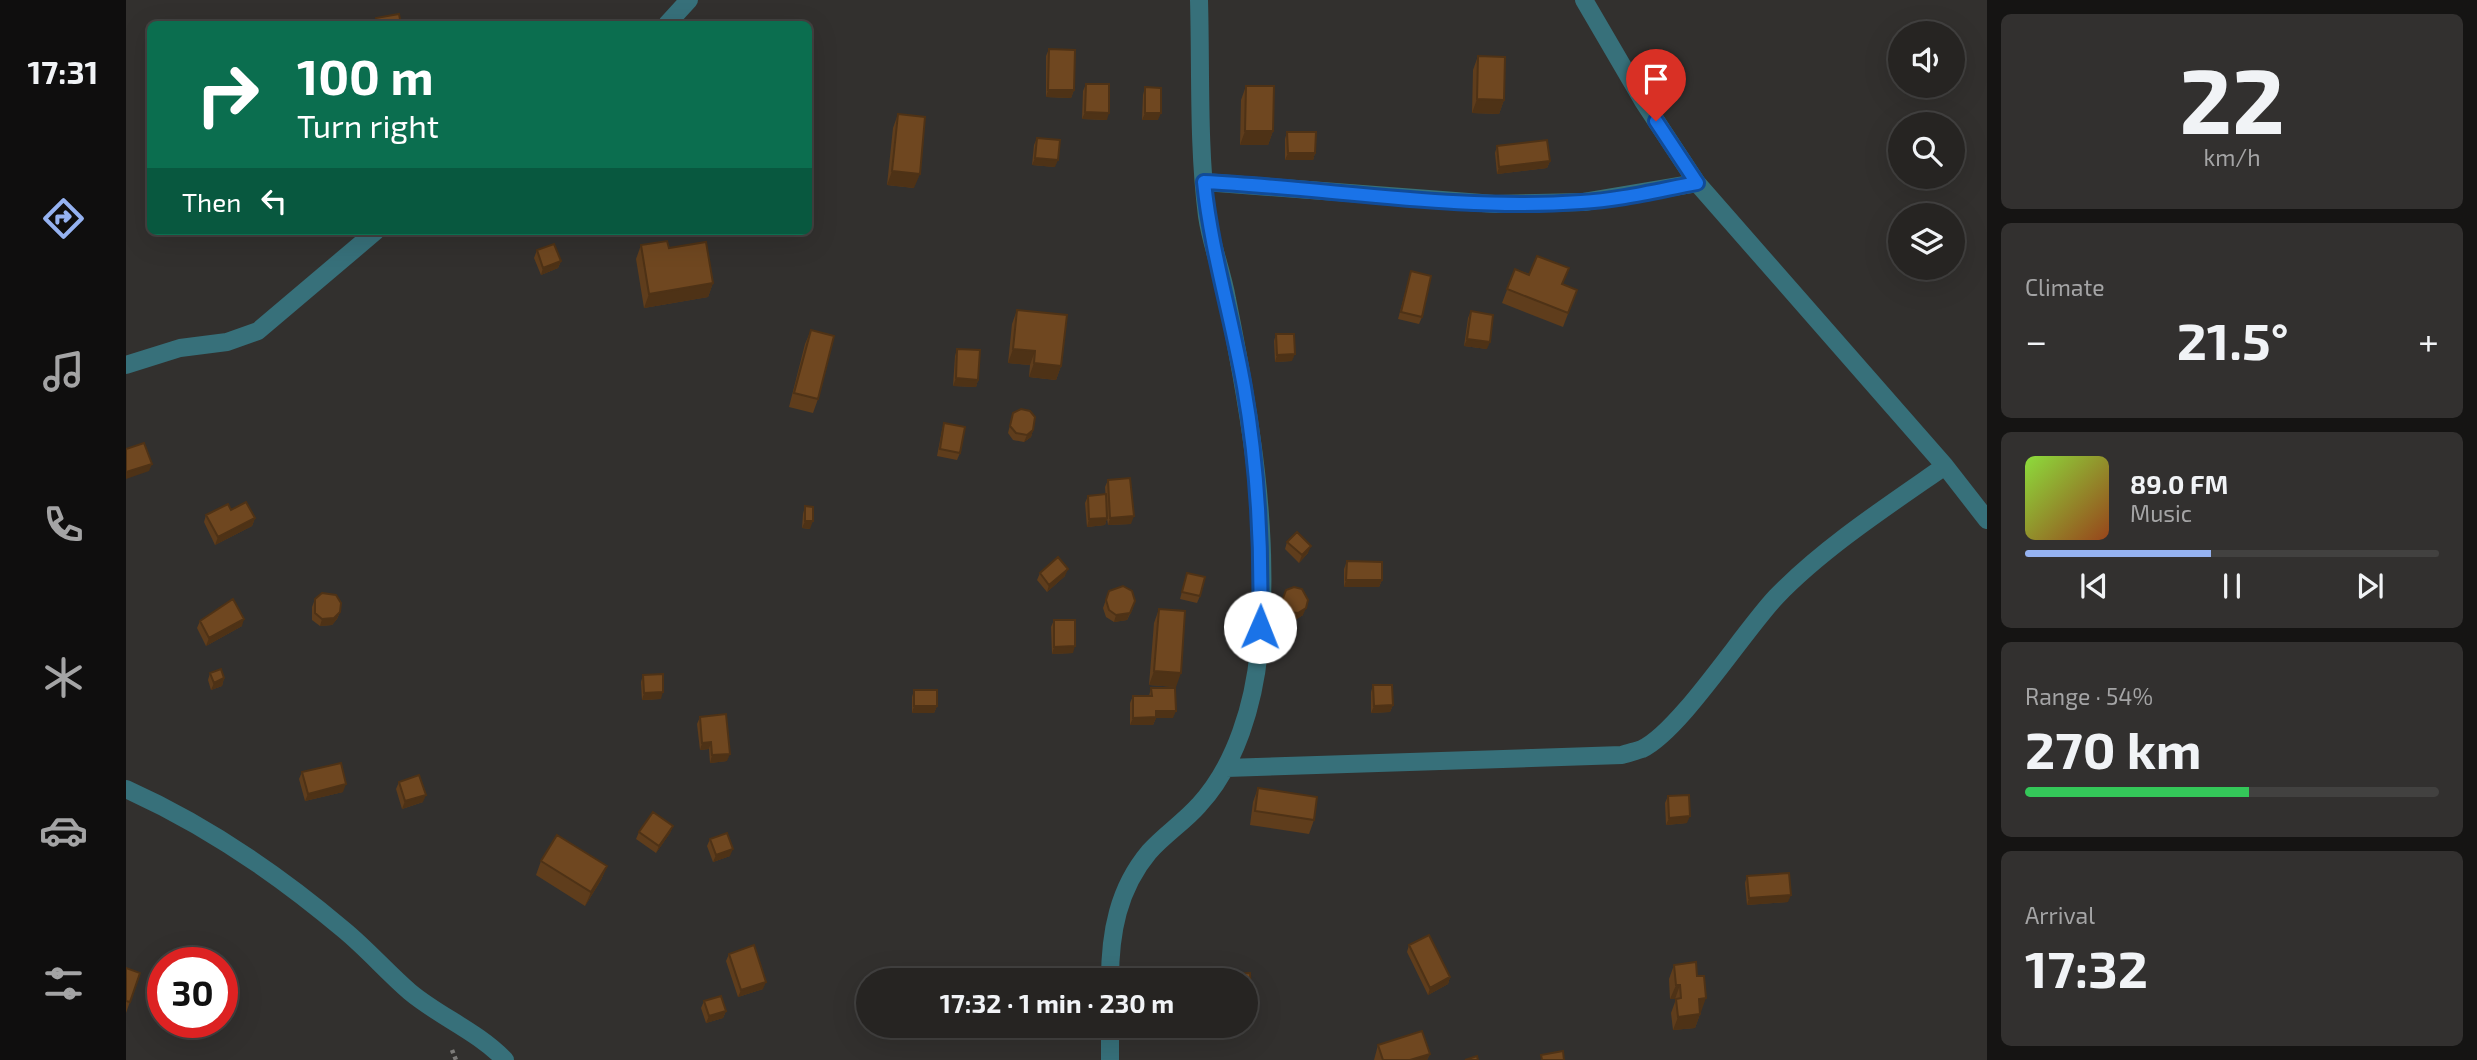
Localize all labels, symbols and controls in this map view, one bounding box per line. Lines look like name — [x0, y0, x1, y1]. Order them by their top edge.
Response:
map controls — [1888, 21, 1965, 280]
button: sound — [1888, 21, 1965, 98]
text: 22 — [2179, 43, 2285, 152]
text: 100 m — [297, 46, 434, 105]
icon: right — [182, 49, 273, 140]
pin — [1626, 49, 1686, 121]
text: 17:31 — [28, 52, 98, 90]
icon: arrive — [1637, 60, 1675, 98]
text: Turn right — [297, 106, 439, 144]
button: search — [1888, 112, 1965, 189]
text: km/h — [2203, 143, 2261, 171]
icon: left — [255, 182, 293, 220]
text: Then — [182, 186, 241, 217]
icon: directions — [39, 194, 88, 243]
button: layers — [1888, 203, 1965, 280]
text: Climate — [2025, 273, 2105, 301]
text: 21.5° — [2177, 308, 2289, 370]
text: − — [2025, 317, 2047, 363]
text: + — [2418, 317, 2439, 363]
icon: music — [39, 347, 88, 396]
text: 89.0 FM — [2130, 468, 2228, 499]
text: Music — [2130, 499, 2192, 527]
icon: phone — [39, 500, 88, 549]
icon: previous — [2075, 567, 2113, 605]
icon: pause — [2213, 567, 2251, 605]
icon: next — [2351, 567, 2389, 605]
position arrow — [1223, 590, 1297, 664]
icon: climate — [39, 653, 88, 702]
text: Range · 54% — [2025, 682, 2153, 710]
text: 270 km — [2025, 717, 2202, 779]
icon: car — [39, 806, 88, 855]
text: Arrival — [2025, 901, 2095, 929]
text: 17:32 — [2025, 936, 2148, 998]
speed limit sign: 30 — [147, 947, 238, 1038]
icon: filters — [39, 959, 88, 1008]
text: 17:32 · 1 min · 230 m — [940, 987, 1174, 1018]

